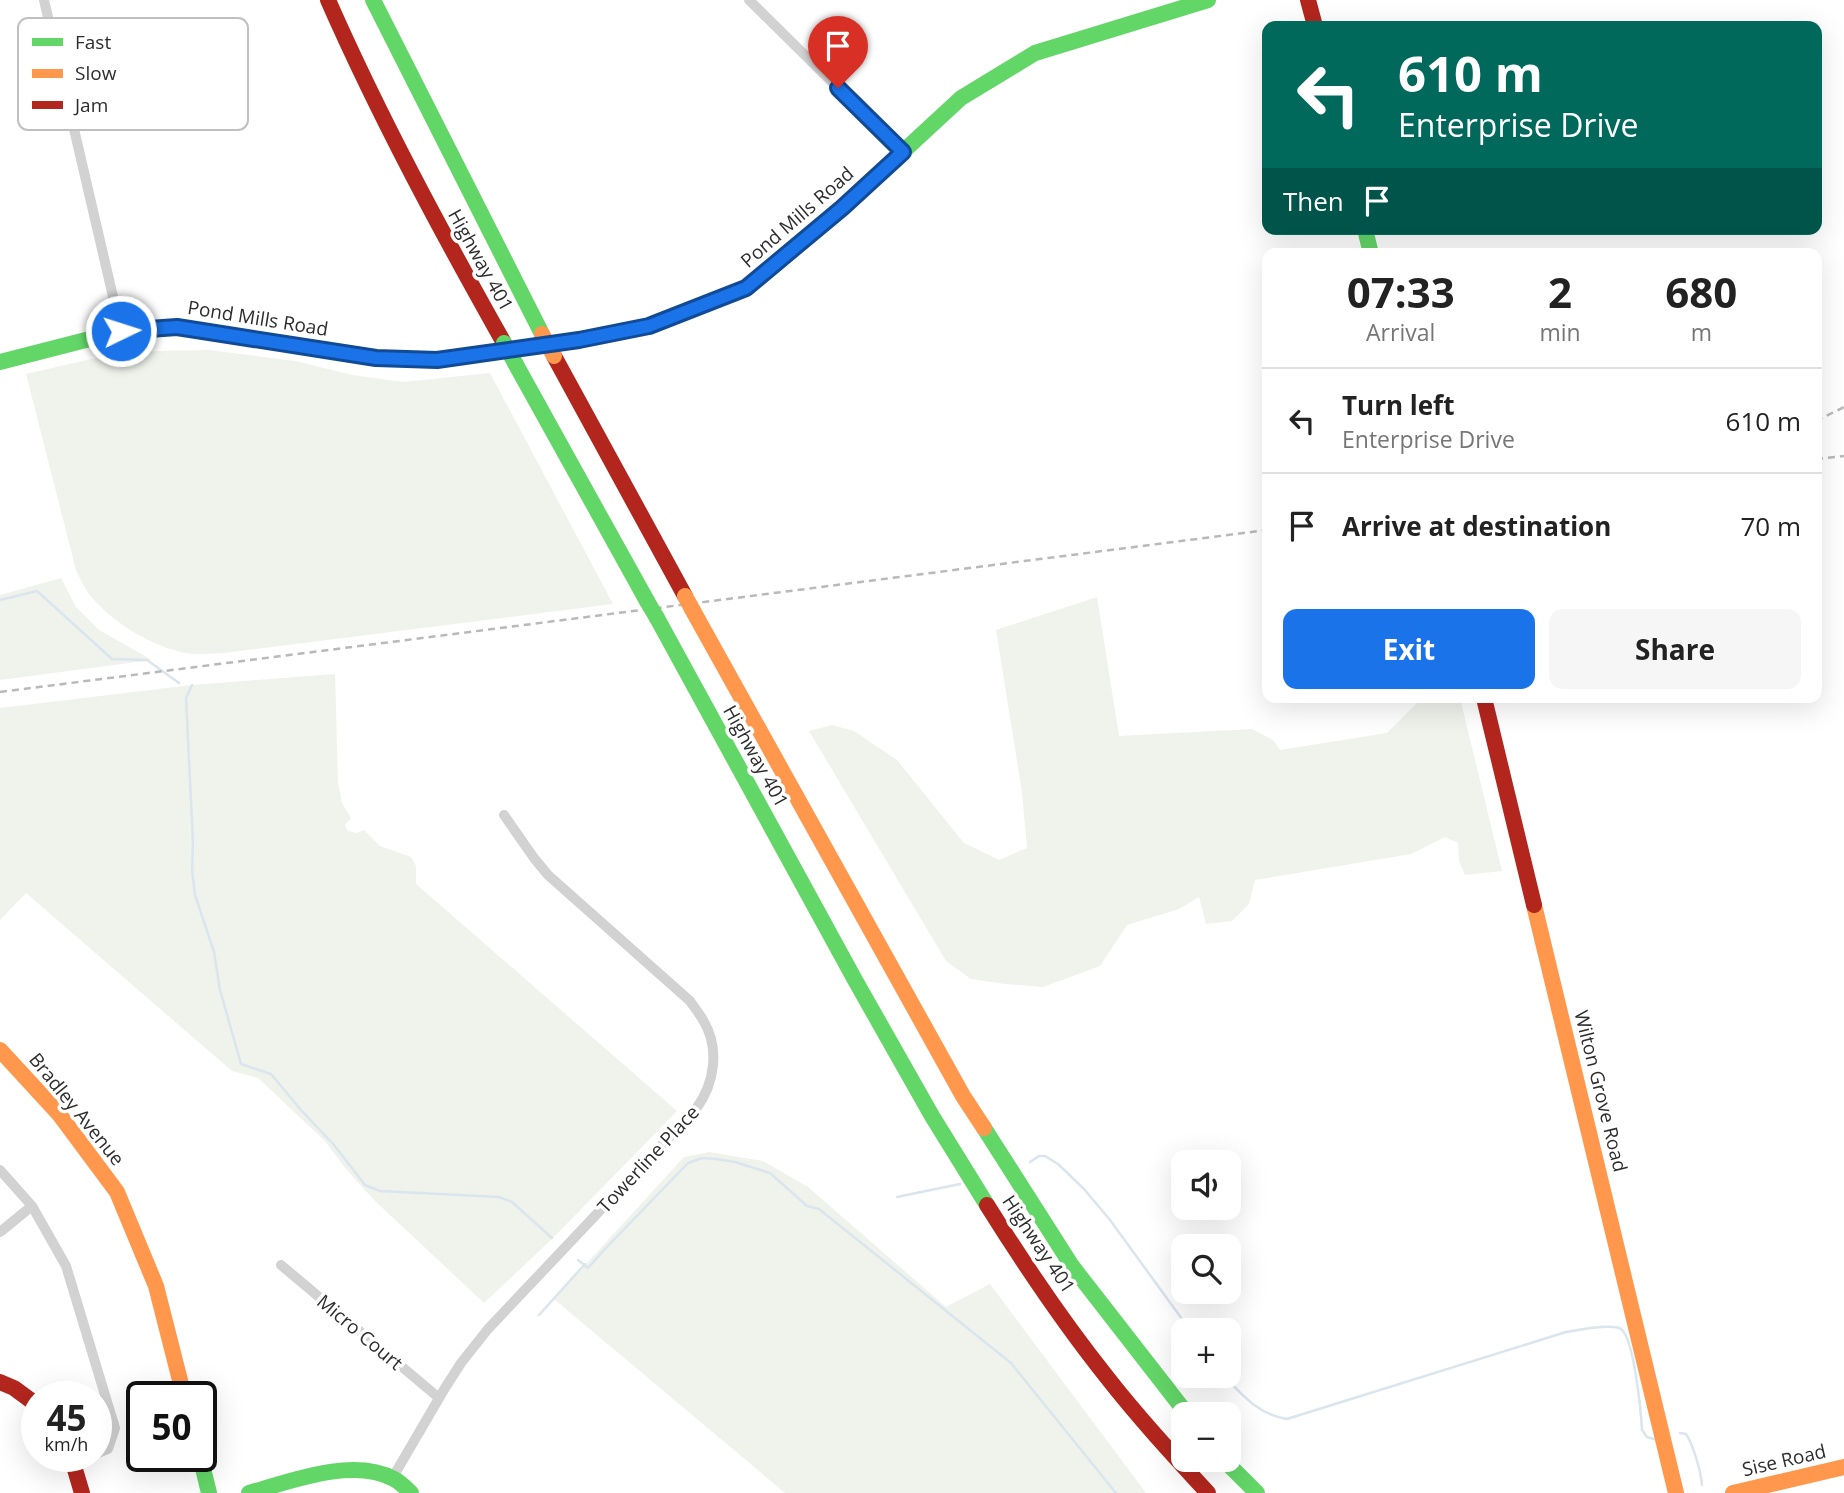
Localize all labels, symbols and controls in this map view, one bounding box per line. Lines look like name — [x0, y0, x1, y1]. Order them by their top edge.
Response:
pin — [808, 16, 868, 88]
legend — [18, 18, 248, 130]
icon: arrive — [819, 27, 857, 65]
text: Fast — [75, 29, 111, 55]
text: 610 m — [1398, 40, 1543, 106]
icon: left — [1283, 49, 1374, 140]
text: Slow — [75, 60, 117, 86]
text: Jam — [73, 92, 108, 118]
text: Enterprise Drive — [1398, 103, 1638, 146]
street label: Pond Mills Road — [735, 161, 859, 273]
icon: arrive — [1358, 182, 1396, 220]
text: Then — [1283, 183, 1344, 219]
street label: Highway 401 — [442, 204, 520, 316]
text: 07:33 — [1347, 263, 1455, 320]
text: 2 — [1548, 263, 1572, 320]
text: 680 — [1665, 263, 1737, 320]
position arrow — [84, 294, 158, 368]
street label: Pond Mills Road — [186, 294, 330, 342]
text: Arrival — [1366, 316, 1435, 348]
text: min — [1539, 316, 1581, 348]
text: m — [1691, 316, 1712, 348]
text: Turn left — [1342, 387, 1454, 423]
icon: left — [1283, 402, 1321, 440]
text: 610 m — [1726, 403, 1801, 439]
text: Enterprise Drive — [1342, 423, 1515, 455]
icon: arrive — [1283, 507, 1321, 545]
text: Arrive at destination — [1342, 508, 1611, 544]
text: 70 m — [1740, 508, 1801, 544]
button: Exit — [1283, 609, 1535, 689]
button: Share — [1549, 609, 1801, 689]
street label: Highway 401 — [717, 700, 795, 812]
street label: Wilton Grove Road — [1568, 1008, 1634, 1174]
street label: Bradley Avenue — [23, 1047, 131, 1171]
street label: Towerline Place — [591, 1099, 705, 1219]
map controls — [1171, 1150, 1241, 1472]
button: sound — [1171, 1150, 1241, 1220]
street label: Highway 401 — [997, 1190, 1081, 1298]
button: search — [1171, 1234, 1241, 1304]
street label: Micro Court — [312, 1288, 409, 1376]
button: + — [1171, 1318, 1241, 1388]
speed limit sign: 50 — [126, 1381, 217, 1472]
text: 45 — [46, 1394, 87, 1441]
button: − — [1171, 1402, 1241, 1472]
text: km/h — [45, 1432, 88, 1456]
street label: Sise Road — [1740, 1438, 1828, 1482]

